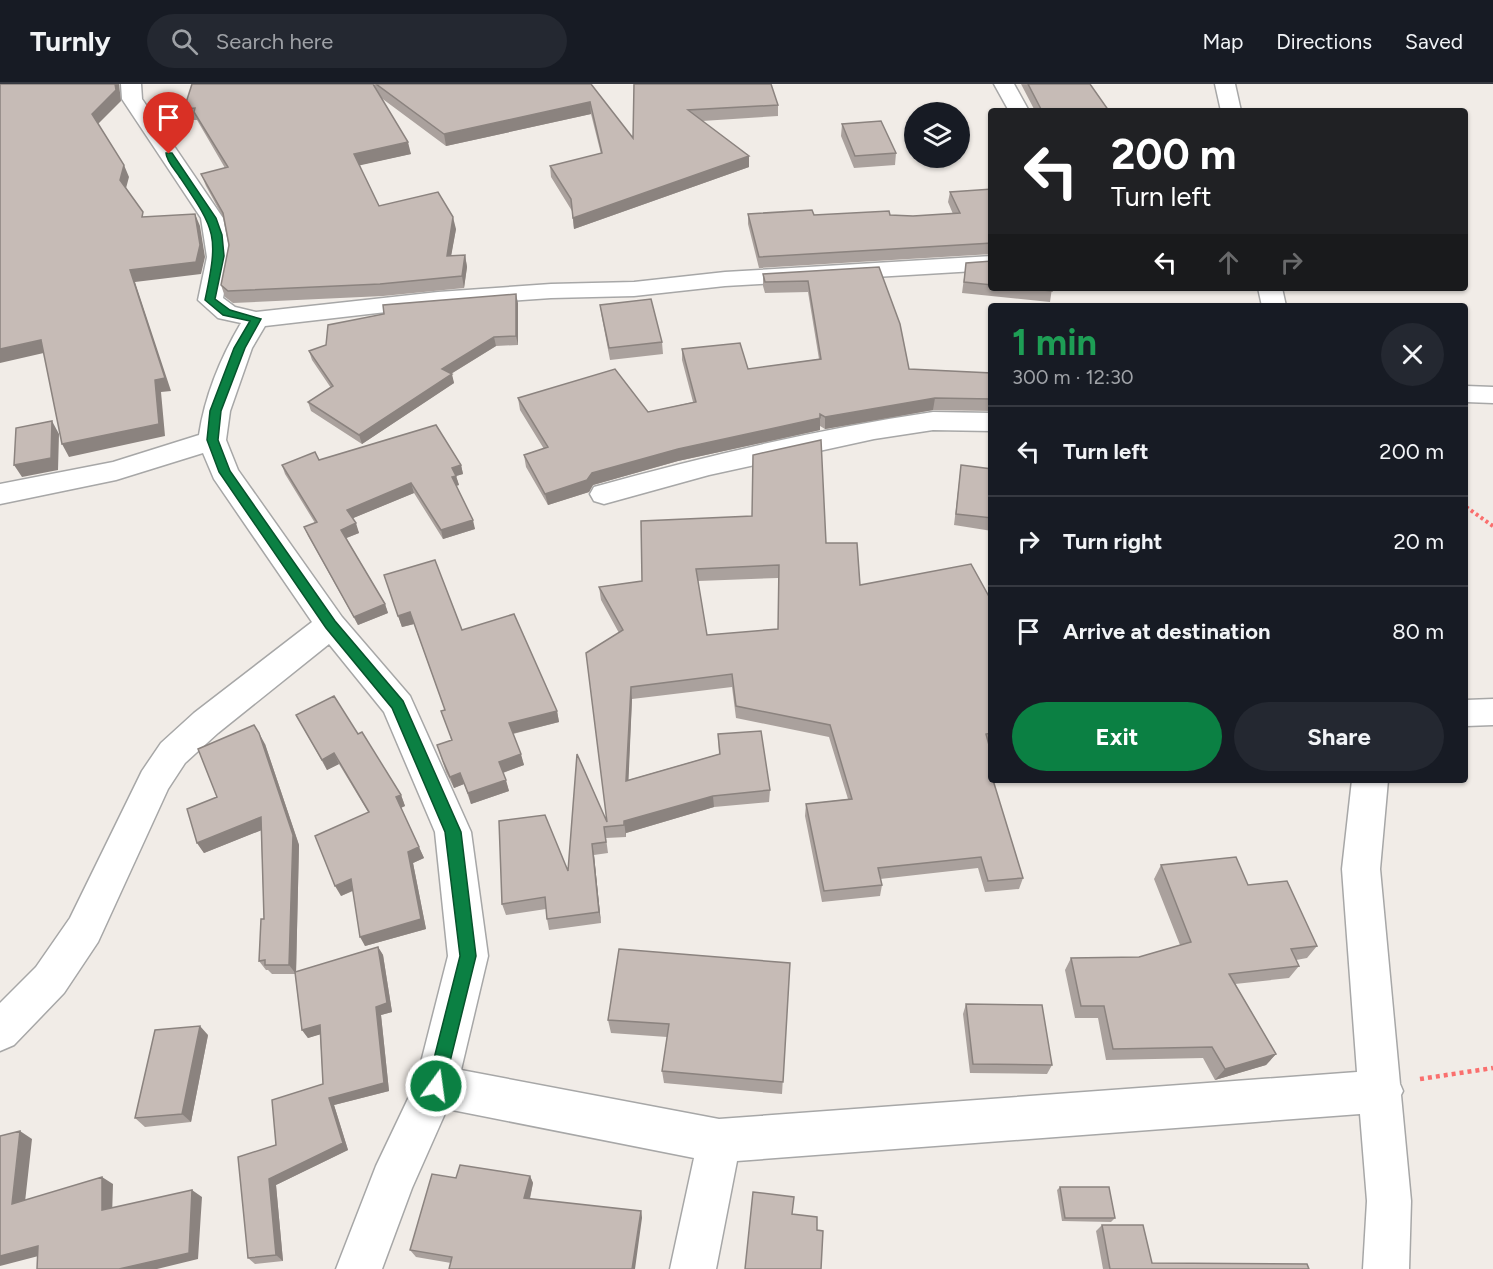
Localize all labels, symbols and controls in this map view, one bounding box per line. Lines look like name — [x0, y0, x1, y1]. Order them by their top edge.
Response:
search box — [147, 14, 567, 68]
text: Turnly — [30, 24, 111, 58]
icon: search — [168, 25, 201, 58]
text: Search here — [216, 28, 333, 55]
text: Map — [1202, 29, 1243, 54]
text: Directions — [1276, 29, 1372, 54]
text: Saved — [1405, 29, 1463, 54]
pin — [143, 92, 194, 154]
icon: arrive — [152, 101, 185, 134]
map controls — [904, 102, 970, 168]
button: layers — [904, 102, 970, 168]
text: 200 m — [1111, 129, 1236, 180]
icon: left — [1012, 132, 1090, 210]
text: Turn left — [1111, 180, 1211, 213]
icon: left — [1149, 246, 1182, 279]
icon: ahead — [1212, 246, 1245, 279]
icon: right — [1275, 246, 1308, 279]
text: 1 min — [1012, 321, 1097, 364]
button: close — [1381, 323, 1444, 386]
text: 300 m · 12:30 — [1012, 365, 1134, 389]
icon: left — [1012, 435, 1045, 468]
text: Turn left — [1063, 438, 1149, 465]
text: 200 m — [1379, 438, 1444, 465]
icon: right — [1012, 525, 1045, 558]
text: Turn right — [1063, 528, 1162, 555]
text: 20 m — [1393, 528, 1444, 555]
icon: arrive — [1012, 615, 1045, 648]
text: Arrive at destination — [1063, 618, 1271, 645]
text: 80 m — [1392, 618, 1444, 645]
button: Exit — [1012, 702, 1222, 771]
button: Share — [1234, 702, 1444, 771]
position arrow — [404, 1054, 468, 1118]

